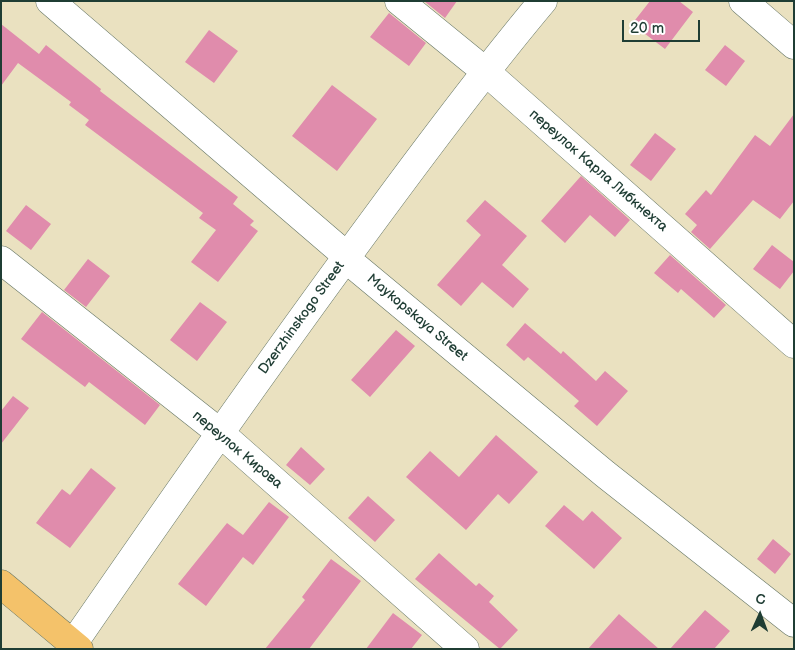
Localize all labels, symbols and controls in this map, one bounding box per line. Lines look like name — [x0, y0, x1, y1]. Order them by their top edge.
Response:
scale bar — [625, 10, 702, 42]
text: 20 m — [630, 19, 664, 38]
street label: переулок Карла Либкнехта — [525, 106, 671, 236]
street label: Dzerzhinskogo Street — [255, 258, 349, 378]
street label: Maykopskaya Street — [363, 271, 471, 365]
street label: переулок Кирова — [189, 408, 285, 492]
north arrow — [735, 590, 785, 640]
text: С — [755, 591, 766, 608]

